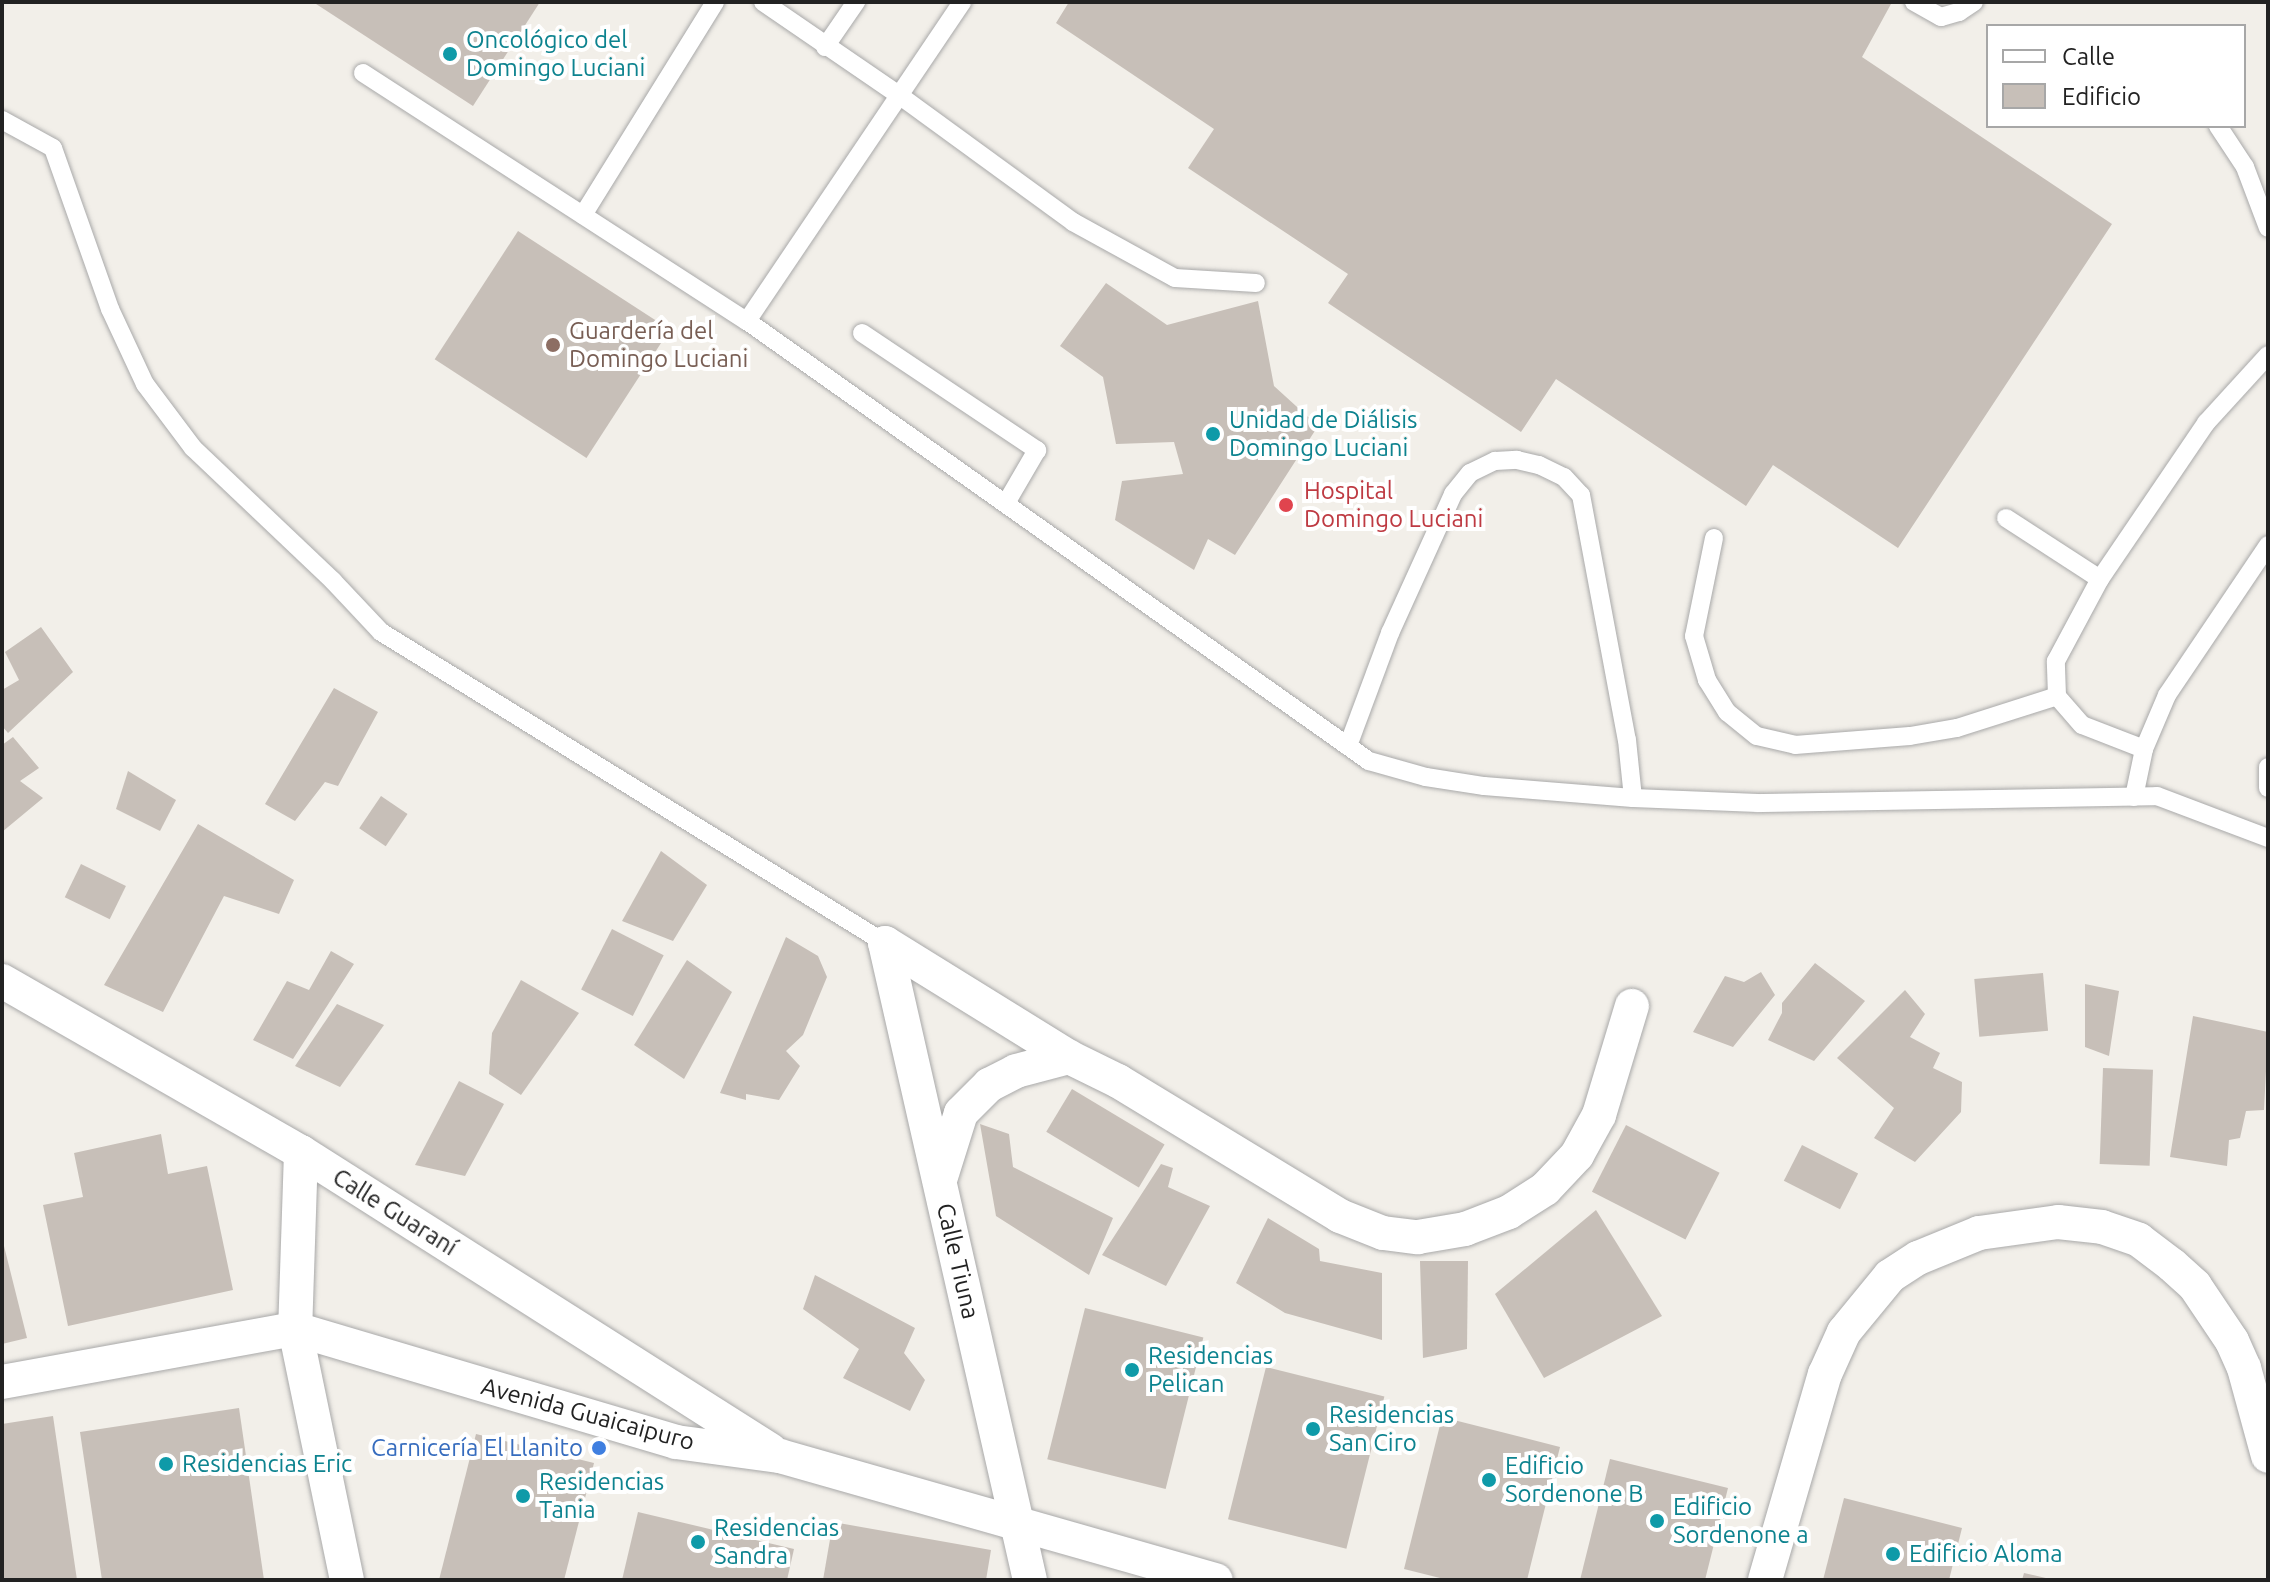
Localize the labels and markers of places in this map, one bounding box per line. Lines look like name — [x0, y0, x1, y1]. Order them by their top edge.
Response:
place label: Oncológico del Domingo Luciani — [466, 26, 645, 82]
marker: Oncológico del Domingo Luciani — [441, 45, 459, 63]
place label: Guardería del Domingo Luciani — [569, 317, 748, 373]
marker: Guardería del Domingo Luciani — [544, 336, 562, 354]
place label: Unidad de Diálisis Domingo Luciani — [1229, 406, 1418, 462]
marker: Unidad de Diálisis Domingo Luciani — [1204, 425, 1222, 443]
place label: Hospital Domingo Luciani — [1304, 477, 1483, 533]
marker: Hospital Domingo Luciani — [1275, 494, 1297, 516]
place label: Residencias Pelican — [1148, 1342, 1273, 1398]
marker: Residencias Pelican — [1123, 1361, 1141, 1379]
place label: Residencias San Ciro — [1329, 1401, 1454, 1457]
marker: Residencias San Ciro — [1304, 1420, 1322, 1438]
place label: Carnicería El Llanito — [371, 1434, 583, 1462]
marker: Carnicería El Llanito — [590, 1439, 608, 1457]
place label: Residencias Eric — [182, 1450, 352, 1478]
place label: Edificio Sordenone B — [1505, 1452, 1643, 1508]
marker: Residencias Eric — [157, 1455, 175, 1473]
place label: Residencias Tania — [539, 1468, 664, 1524]
marker: Edificio Sordenone B — [1480, 1471, 1498, 1489]
marker: Residencias Tania — [514, 1487, 532, 1505]
place label: Edificio Sordenone a — [1673, 1493, 1809, 1549]
marker: Edificio Sordenone a — [1648, 1512, 1666, 1530]
place label: Residencias Sandra — [714, 1514, 839, 1570]
marker: Residencias Sandra — [689, 1533, 707, 1551]
place label: Edificio Aloma — [1909, 1540, 2063, 1568]
marker: Edificio Aloma — [1884, 1545, 1902, 1563]

